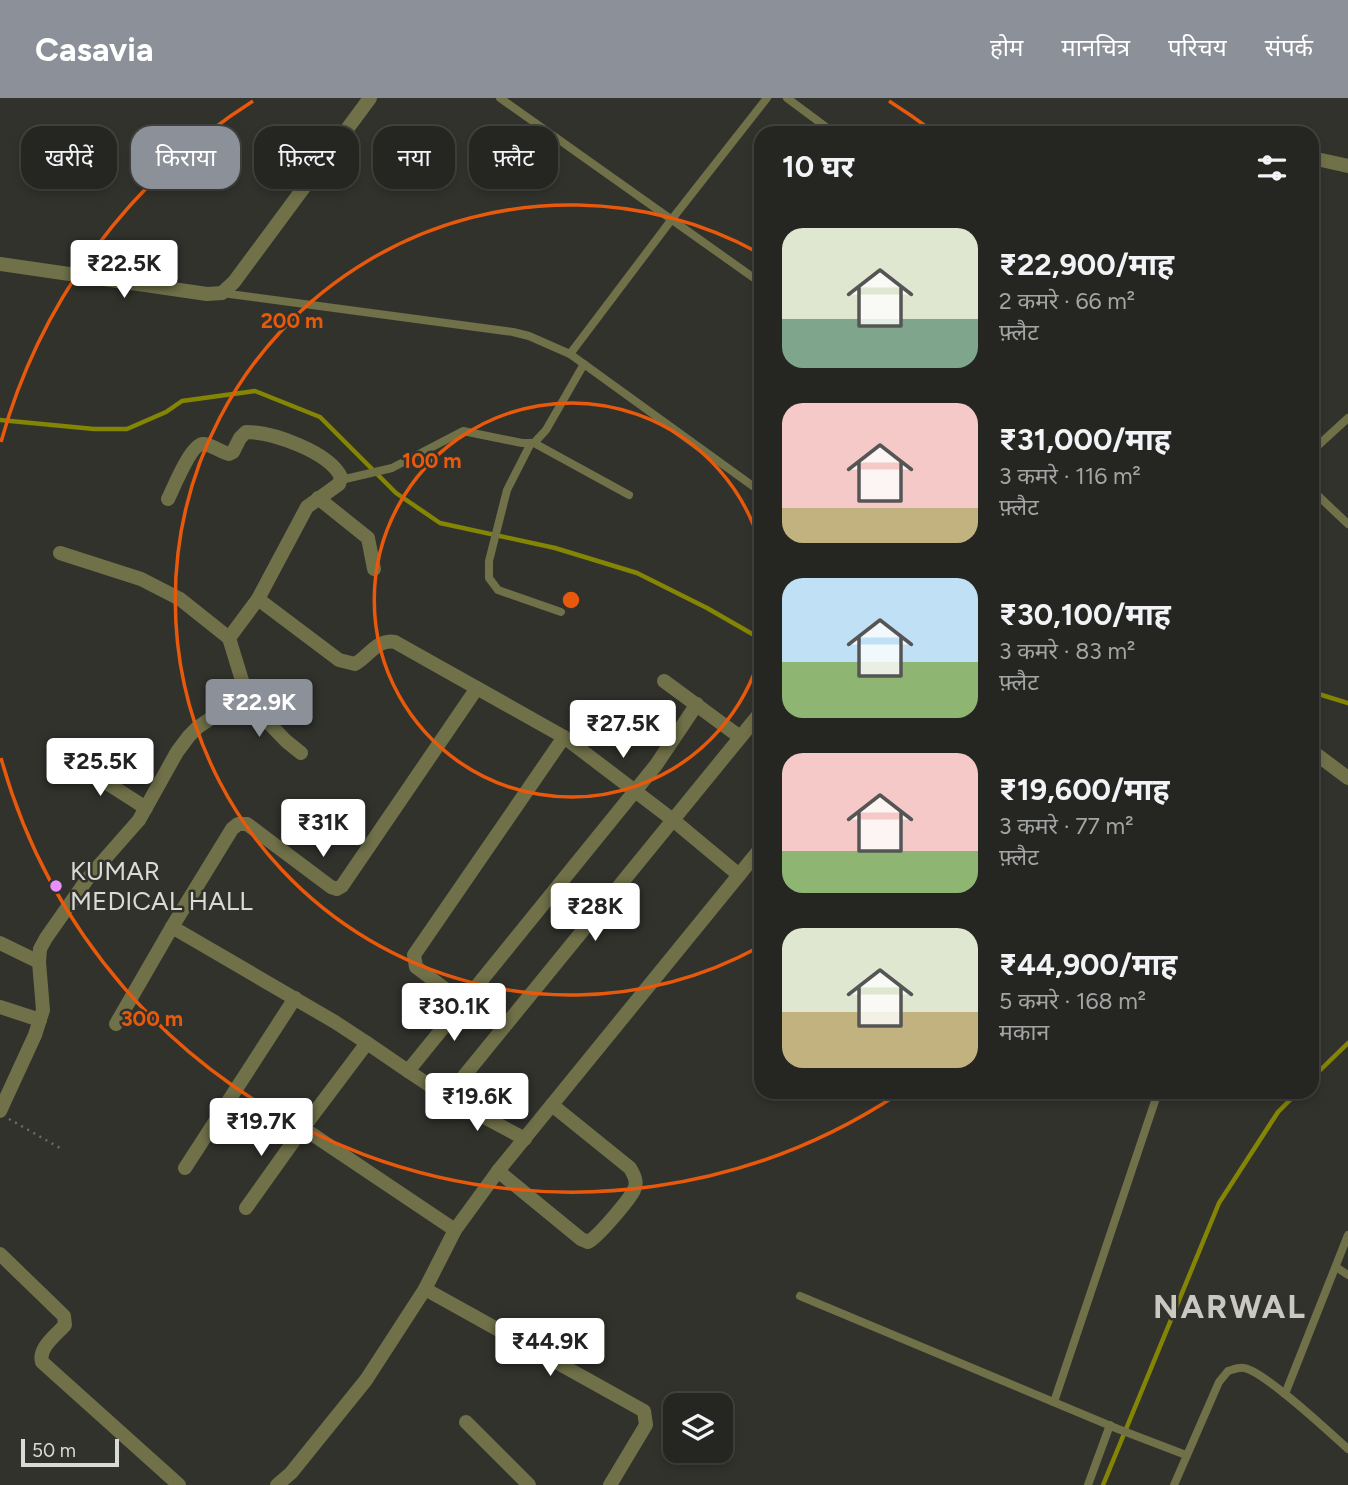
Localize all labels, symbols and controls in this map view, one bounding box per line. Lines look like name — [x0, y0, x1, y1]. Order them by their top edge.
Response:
text: Casavia — [35, 30, 154, 69]
text: होम — [990, 33, 1023, 62]
text: मानचित्र — [1061, 33, 1130, 62]
text: परिचय — [1168, 33, 1227, 62]
text: संपर्क — [1265, 33, 1313, 62]
chip: खरीदें — [21, 126, 117, 189]
chip: किराया — [131, 126, 240, 189]
chip: फ़िल्टर — [254, 126, 359, 189]
chip: नया — [373, 126, 455, 189]
chip: फ़्लैट — [469, 126, 558, 189]
text: 10 घर — [782, 148, 854, 185]
icon: filters — [1253, 149, 1291, 187]
pin: ₹22.5K — [67, 240, 181, 300]
text: ₹22,900/माह — [999, 246, 1174, 283]
text: ₹22.5K — [87, 249, 161, 277]
icon: home — [838, 256, 922, 340]
text: 2 कमरे · 66 m² — [999, 287, 1135, 315]
text: 200 m — [261, 308, 323, 333]
text: फ़्लैट — [999, 318, 1039, 346]
text: ₹31,000/माह — [999, 421, 1171, 458]
icon: home — [838, 431, 922, 515]
text: 100 m — [402, 448, 462, 473]
text: 3 कमरे · 116 m² — [999, 462, 1141, 490]
text: फ़्लैट — [999, 493, 1039, 521]
centre of rings — [559, 588, 583, 612]
text: ₹30,100/माह — [999, 596, 1171, 633]
icon: home — [838, 606, 922, 690]
text: 3 कमरे · 83 m² — [999, 637, 1135, 665]
text: फ़्लैट — [999, 668, 1039, 696]
pin: ₹22.9K — [202, 680, 316, 739]
text: ₹22.9K — [222, 688, 296, 716]
pin: ₹27.5K — [566, 700, 680, 760]
text: ₹27.5K — [586, 709, 660, 737]
pin: ₹25.5K — [43, 738, 157, 798]
text: ₹25.5K — [63, 747, 137, 775]
text: ₹19,600/माह — [999, 771, 1169, 808]
icon: home — [838, 781, 922, 865]
pin: ₹31K — [282, 800, 364, 859]
text: ₹31K — [297, 808, 349, 836]
text: 3 कमरे · 77 m² — [999, 812, 1133, 840]
text: फ़्लैट — [999, 843, 1039, 871]
place label: KUMAR MEDICAL HALL — [70, 855, 253, 917]
marker: KUMAR MEDICAL HALL — [48, 878, 64, 894]
pin: ₹28K — [554, 884, 636, 943]
text: ₹28K — [567, 892, 623, 920]
text: ₹44,900/माह — [999, 946, 1177, 983]
icon: home — [838, 956, 922, 1040]
pin: ₹30.1K — [397, 984, 511, 1043]
text: 5 कमरे · 168 m² — [999, 987, 1146, 1015]
text: ₹30.1K — [418, 992, 490, 1020]
text: 300 m — [121, 1006, 183, 1031]
text: मकान — [999, 1018, 1049, 1046]
pin: ₹19.6K — [420, 1074, 534, 1133]
text: ₹19.6K — [441, 1082, 513, 1110]
pin: ₹19.7K — [204, 1098, 318, 1158]
text: ₹19.7K — [226, 1107, 296, 1135]
district label: NARWAL — [1153, 1287, 1307, 1326]
pin: ₹44.9K — [493, 1318, 607, 1378]
text: ₹44.9K — [511, 1327, 589, 1355]
map controls — [663, 1393, 733, 1463]
button: layers — [663, 1393, 733, 1463]
scale bar — [21, 1436, 119, 1468]
text: 50 m — [32, 1439, 76, 1462]

